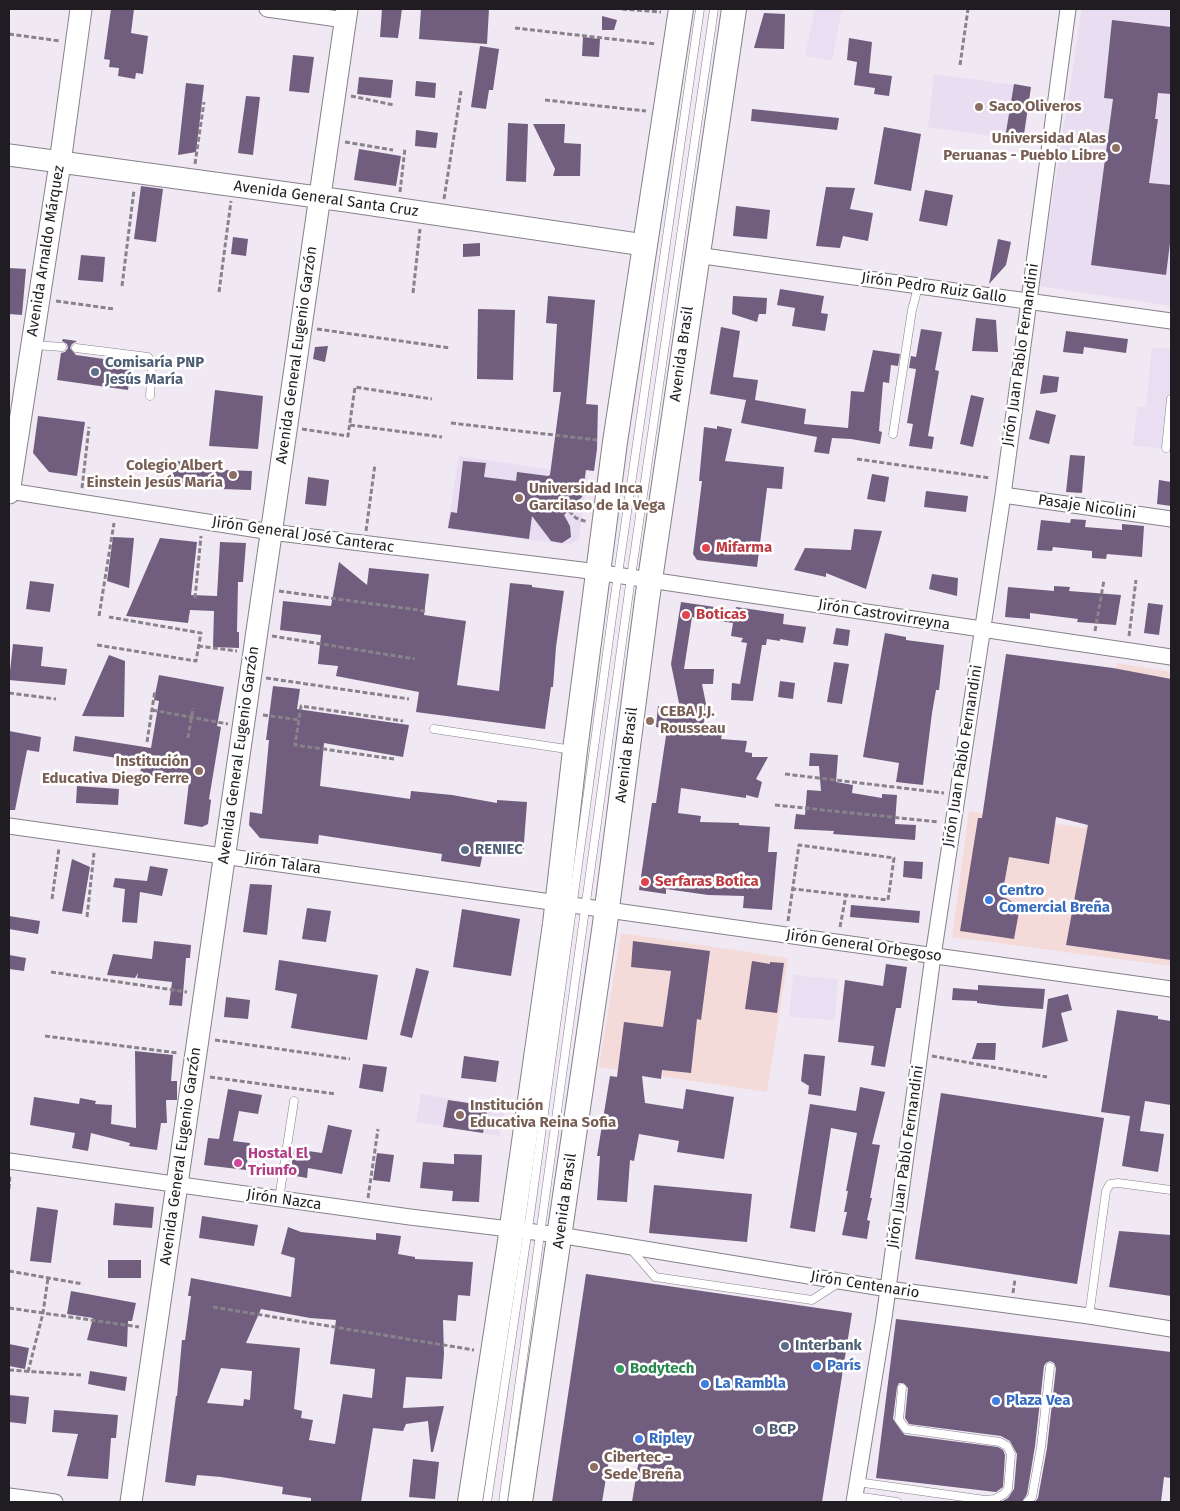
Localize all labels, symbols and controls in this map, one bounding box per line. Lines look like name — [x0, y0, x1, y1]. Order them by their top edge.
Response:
place label: Saco Oliveros — [989, 98, 1081, 116]
marker: Saco Oliveros — [973, 101, 985, 113]
place label: Universidad Alas Peruanas - Pueblo Libre — [943, 130, 1106, 165]
marker: Universidad Alas Peruanas - Pueblo Libre — [1110, 142, 1122, 154]
street label: Avenida Arnaldo Márquez — [24, 164, 68, 338]
street label: Avenida General Santa Cruz — [233, 177, 419, 221]
street label: Avenida General Eugenio Garzón — [273, 245, 321, 465]
street label: Jirón Juan Pablo Fernandini — [999, 262, 1043, 448]
street label: Jirón Pedro Ruiz Gallo — [860, 269, 1008, 307]
street label: Avenida Brasil — [666, 305, 698, 403]
place label: Comisaría PNP Jesús María — [105, 354, 204, 389]
marker: Comisaría PNP Jesús María — [89, 366, 101, 378]
place label: Colegio Albert Einstein Jesús María — [87, 457, 223, 492]
marker: Colegio Albert Einstein Jesús María — [227, 469, 239, 481]
place label: Universidad Inca Garcilaso de la Vega — [529, 480, 665, 515]
street label: Pasaje Nicolini — [1037, 491, 1137, 523]
marker: Universidad Inca Garcilaso de la Vega — [513, 492, 525, 504]
street label: Jirón General José Canterac — [211, 513, 395, 557]
place label: Mifarma — [716, 539, 772, 557]
marker: Mifarma — [700, 542, 712, 554]
street label: Jirón Castrovirreyna — [817, 596, 951, 634]
place label: Boticas — [696, 606, 746, 624]
marker: Boticas — [680, 609, 692, 621]
street label: Avenida General Eugenio Garzón — [215, 645, 263, 865]
street label: Jirón Juan Pablo Fernandini — [940, 663, 986, 849]
place label: CEBA J.J. Rousseau — [660, 703, 726, 738]
street label: Avenida Brasil — [612, 706, 642, 804]
marker: CEBA J.J. Rousseau — [644, 715, 656, 727]
place label: Institución Educativa Diego Ferre — [42, 753, 189, 788]
marker: Institución Educativa Diego Ferre — [193, 765, 205, 777]
place label: RENIEC — [475, 841, 523, 859]
marker: RENIEC — [459, 844, 471, 856]
street label: Jirón Talara — [244, 850, 322, 878]
place label: Serfaras Botica — [655, 873, 759, 891]
marker: Serfaras Botica — [639, 876, 651, 888]
place label: Centro Comercial Breña — [999, 882, 1110, 917]
marker: Centro Comercial Breña — [983, 894, 995, 906]
street label: Jirón General Orbegoso — [785, 926, 943, 966]
street label: Avenida General Eugenio Garzón — [157, 1046, 205, 1266]
street label: Jirón Juan Pablo Fernandini — [884, 1064, 928, 1250]
place label: Institución Educativa Reina Sofia — [470, 1097, 616, 1132]
marker: Institución Educativa Reina Sofia — [454, 1109, 466, 1121]
place label: Hostal El Triunfo — [248, 1145, 308, 1180]
street label: Avenida Brasil — [549, 1152, 581, 1250]
marker: Hostal El Triunfo — [232, 1157, 244, 1169]
street label: Jirón Nazca — [245, 1186, 323, 1214]
street label: Jirón Centenario — [809, 1268, 921, 1302]
place label: Interbank — [795, 1337, 862, 1355]
marker: Interbank — [779, 1340, 791, 1352]
place label: París — [827, 1357, 861, 1375]
place label: Bodytech — [630, 1360, 694, 1378]
marker: París — [811, 1360, 823, 1372]
marker: Bodytech — [614, 1363, 626, 1375]
place label: La Rambla — [715, 1375, 786, 1393]
marker: La Rambla — [699, 1378, 711, 1390]
place label: Plaza Vea — [1006, 1392, 1070, 1410]
marker: Plaza Vea — [990, 1395, 1002, 1407]
place label: BCP — [769, 1421, 796, 1439]
marker: BCP — [753, 1424, 765, 1436]
place label: Ripley — [649, 1430, 692, 1448]
marker: Ripley — [633, 1433, 645, 1445]
place label: Cibertec - Sede Breña — [604, 1449, 682, 1484]
marker: Cibertec - Sede Breña — [588, 1461, 600, 1473]

